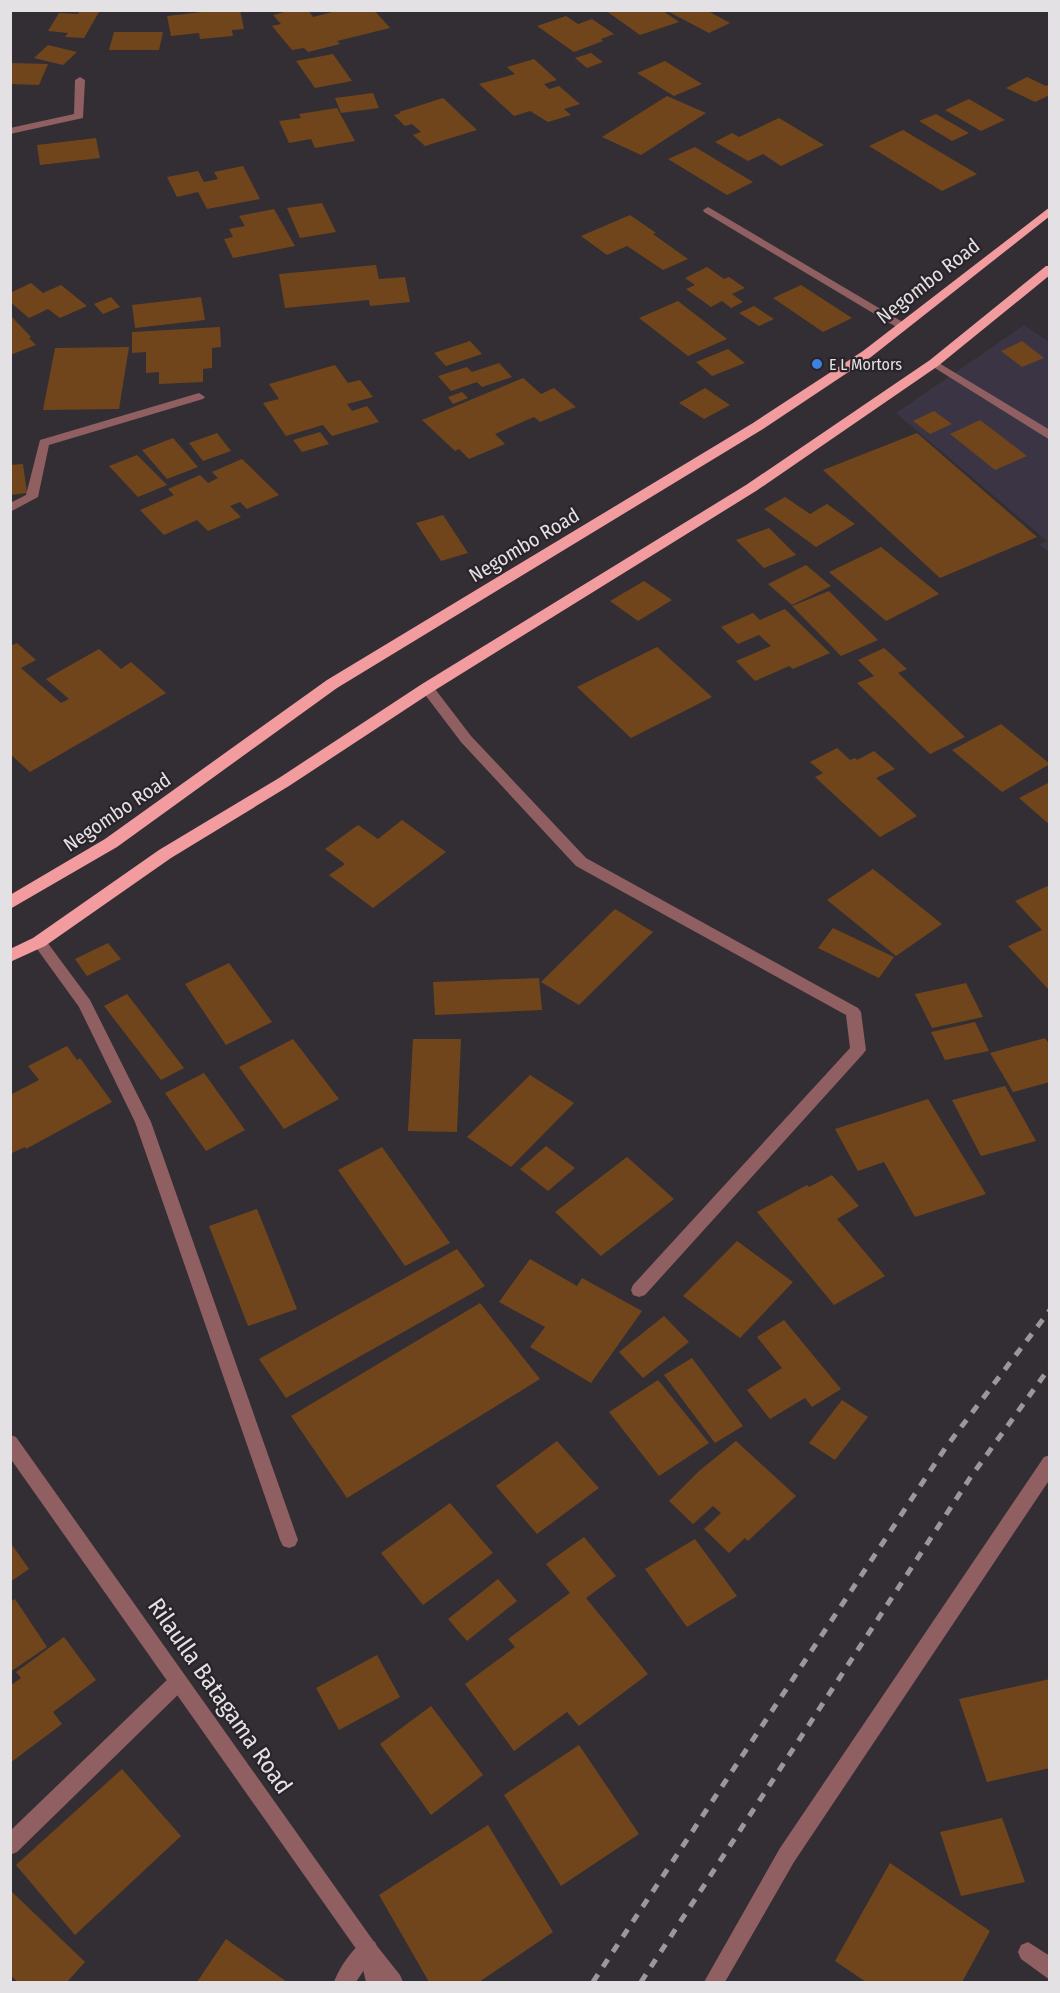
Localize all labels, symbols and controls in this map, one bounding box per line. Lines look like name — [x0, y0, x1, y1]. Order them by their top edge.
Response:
street label: Negombo Road — [872, 233, 984, 329]
place label: E L Mortors — [829, 355, 902, 374]
marker: E L Mortors — [810, 357, 824, 371]
street label: Negombo Road — [465, 503, 583, 587]
street label: Negombo Road — [59, 767, 175, 857]
street label: Rilaulla Batagama Road — [142, 1593, 298, 1799]

